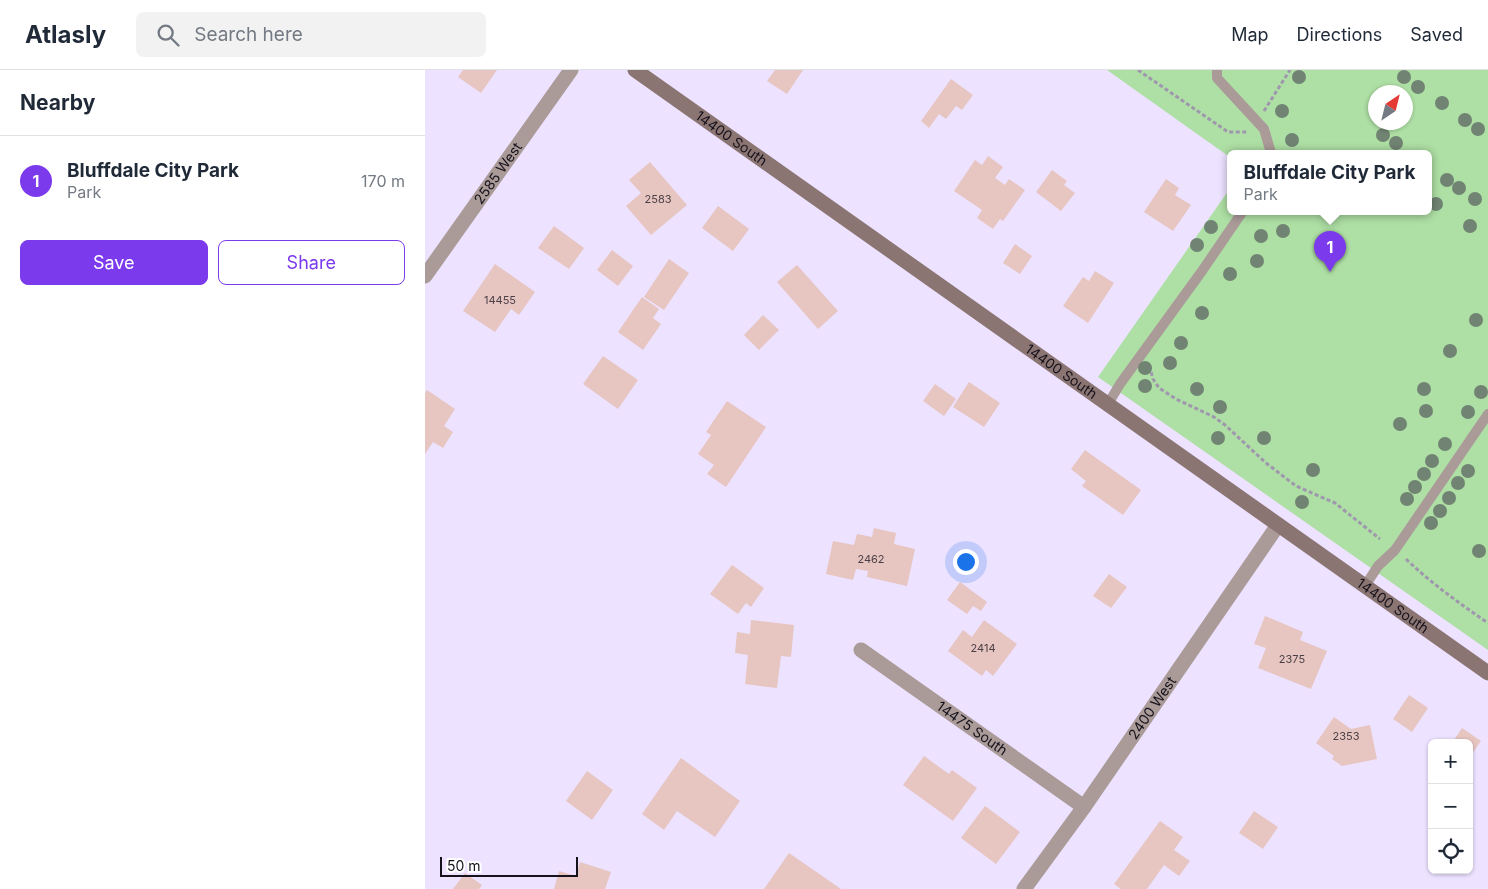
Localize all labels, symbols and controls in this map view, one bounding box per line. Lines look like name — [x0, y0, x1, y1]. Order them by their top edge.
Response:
search box — [136, 12, 486, 57]
text: Atlasly — [25, 20, 106, 49]
icon: search — [154, 21, 182, 49]
text: Search here — [194, 23, 303, 46]
text: Map — [1231, 24, 1269, 45]
text: Directions — [1297, 24, 1382, 45]
text: Saved — [1410, 24, 1463, 45]
north arrow — [1368, 85, 1413, 130]
text: Nearby — [20, 90, 95, 115]
street label: 14400 South — [692, 107, 771, 169]
street label: 2585 West — [470, 139, 525, 207]
popup — [1227, 150, 1432, 215]
text: Bluffdale City Park — [67, 159, 239, 182]
text: Bluffdale City Park — [1243, 161, 1416, 184]
text: 1 — [33, 171, 39, 191]
text: 170 m — [361, 171, 405, 191]
text: Park — [67, 182, 101, 202]
text: Park — [1243, 184, 1278, 204]
house number: 2583 — [645, 192, 672, 206]
pin: 1 — [1314, 231, 1346, 272]
button: Save — [20, 240, 208, 285]
button: Share — [218, 240, 405, 285]
house number: 14455 — [484, 293, 516, 307]
street label: 14400 South — [1022, 340, 1101, 402]
your location — [953, 549, 979, 575]
house number: 2462 — [857, 552, 885, 566]
street label: 14400 South — [1354, 574, 1432, 636]
house number: 2414 — [970, 641, 996, 655]
house number: 2375 — [1279, 652, 1305, 666]
street label: 2400 West — [1124, 673, 1180, 742]
street label: 14475 South — [934, 697, 1011, 759]
house number: 2353 — [1333, 729, 1360, 743]
map controls — [1428, 739, 1473, 874]
button: + — [1428, 739, 1473, 784]
button: − — [1428, 784, 1473, 829]
button: locate — [1428, 829, 1473, 874]
scale bar — [440, 854, 577, 877]
text: 50 m — [447, 857, 481, 874]

